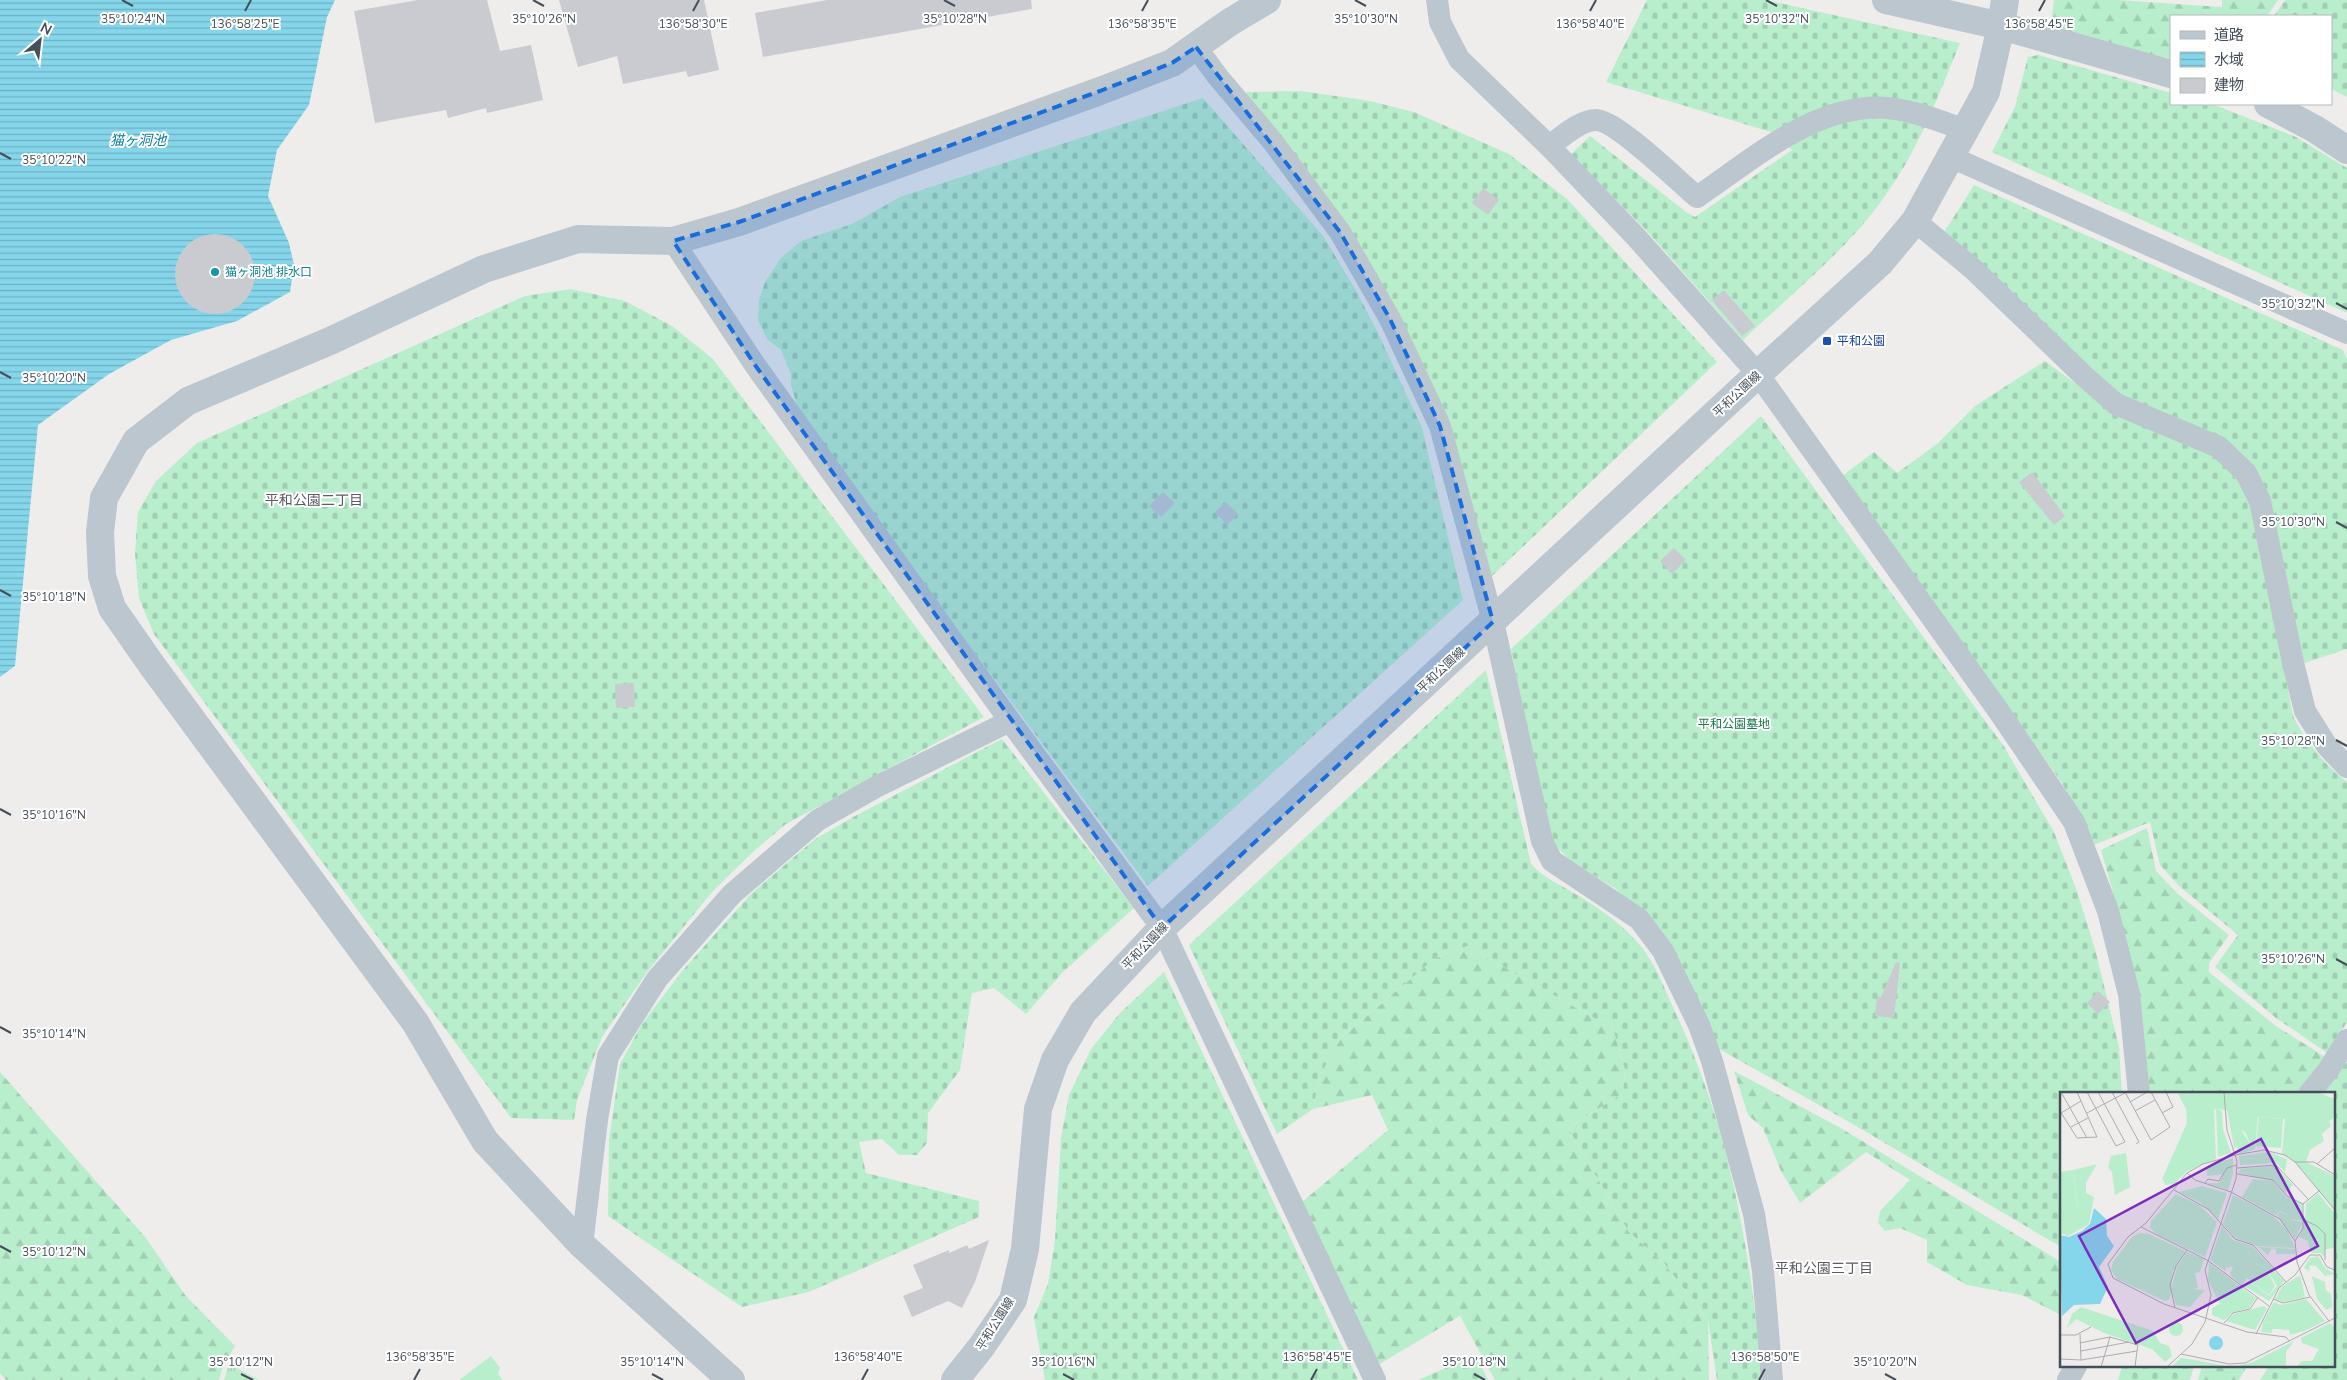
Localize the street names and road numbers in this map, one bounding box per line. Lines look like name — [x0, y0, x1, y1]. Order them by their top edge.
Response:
street label: 平和公園線 — [1710, 368, 1764, 420]
street label: 平和公園線 — [1414, 644, 1468, 696]
street label: 平和公園線 — [1118, 919, 1172, 973]
street label: 平和公園線 — [972, 1294, 1018, 1354]

